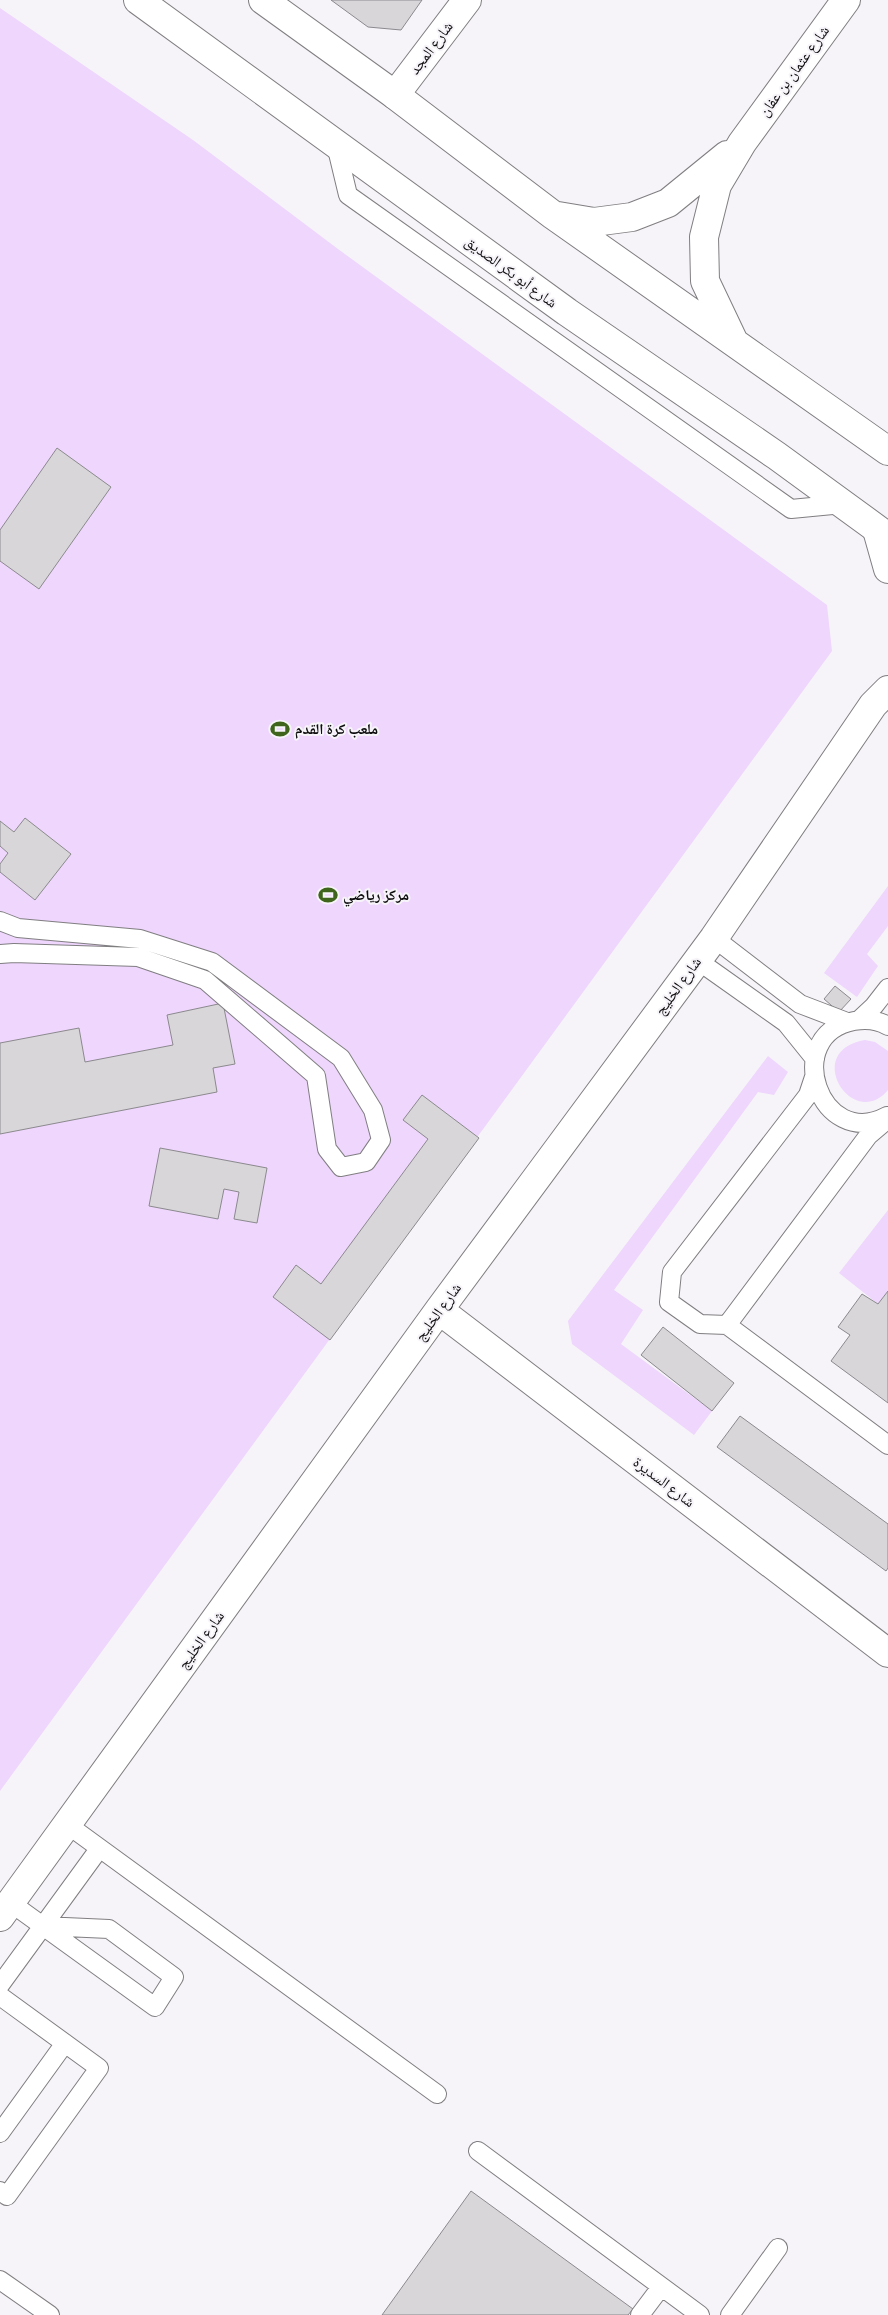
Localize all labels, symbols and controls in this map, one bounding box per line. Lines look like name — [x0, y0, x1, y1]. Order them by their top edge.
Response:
street label: شارع المجد — [404, 17, 458, 79]
street label: شارع عثمان بن عفان — [754, 21, 835, 121]
street label: شارع أبو بكر الصديق — [460, 232, 561, 313]
sports icon: ملعب كرة القدم — [269, 718, 291, 740]
place label: ملعب كرة القدم — [295, 719, 378, 740]
sports icon: مركز رياضي — [317, 884, 339, 906]
place label: مركز رياضي — [343, 885, 409, 907]
street label: شارع الخليج — [650, 953, 707, 1020]
street label: شارع الخليج — [410, 1279, 467, 1346]
street label: شارع السديرة — [628, 1452, 699, 1513]
street label: شارع الخليج — [173, 1607, 230, 1674]

